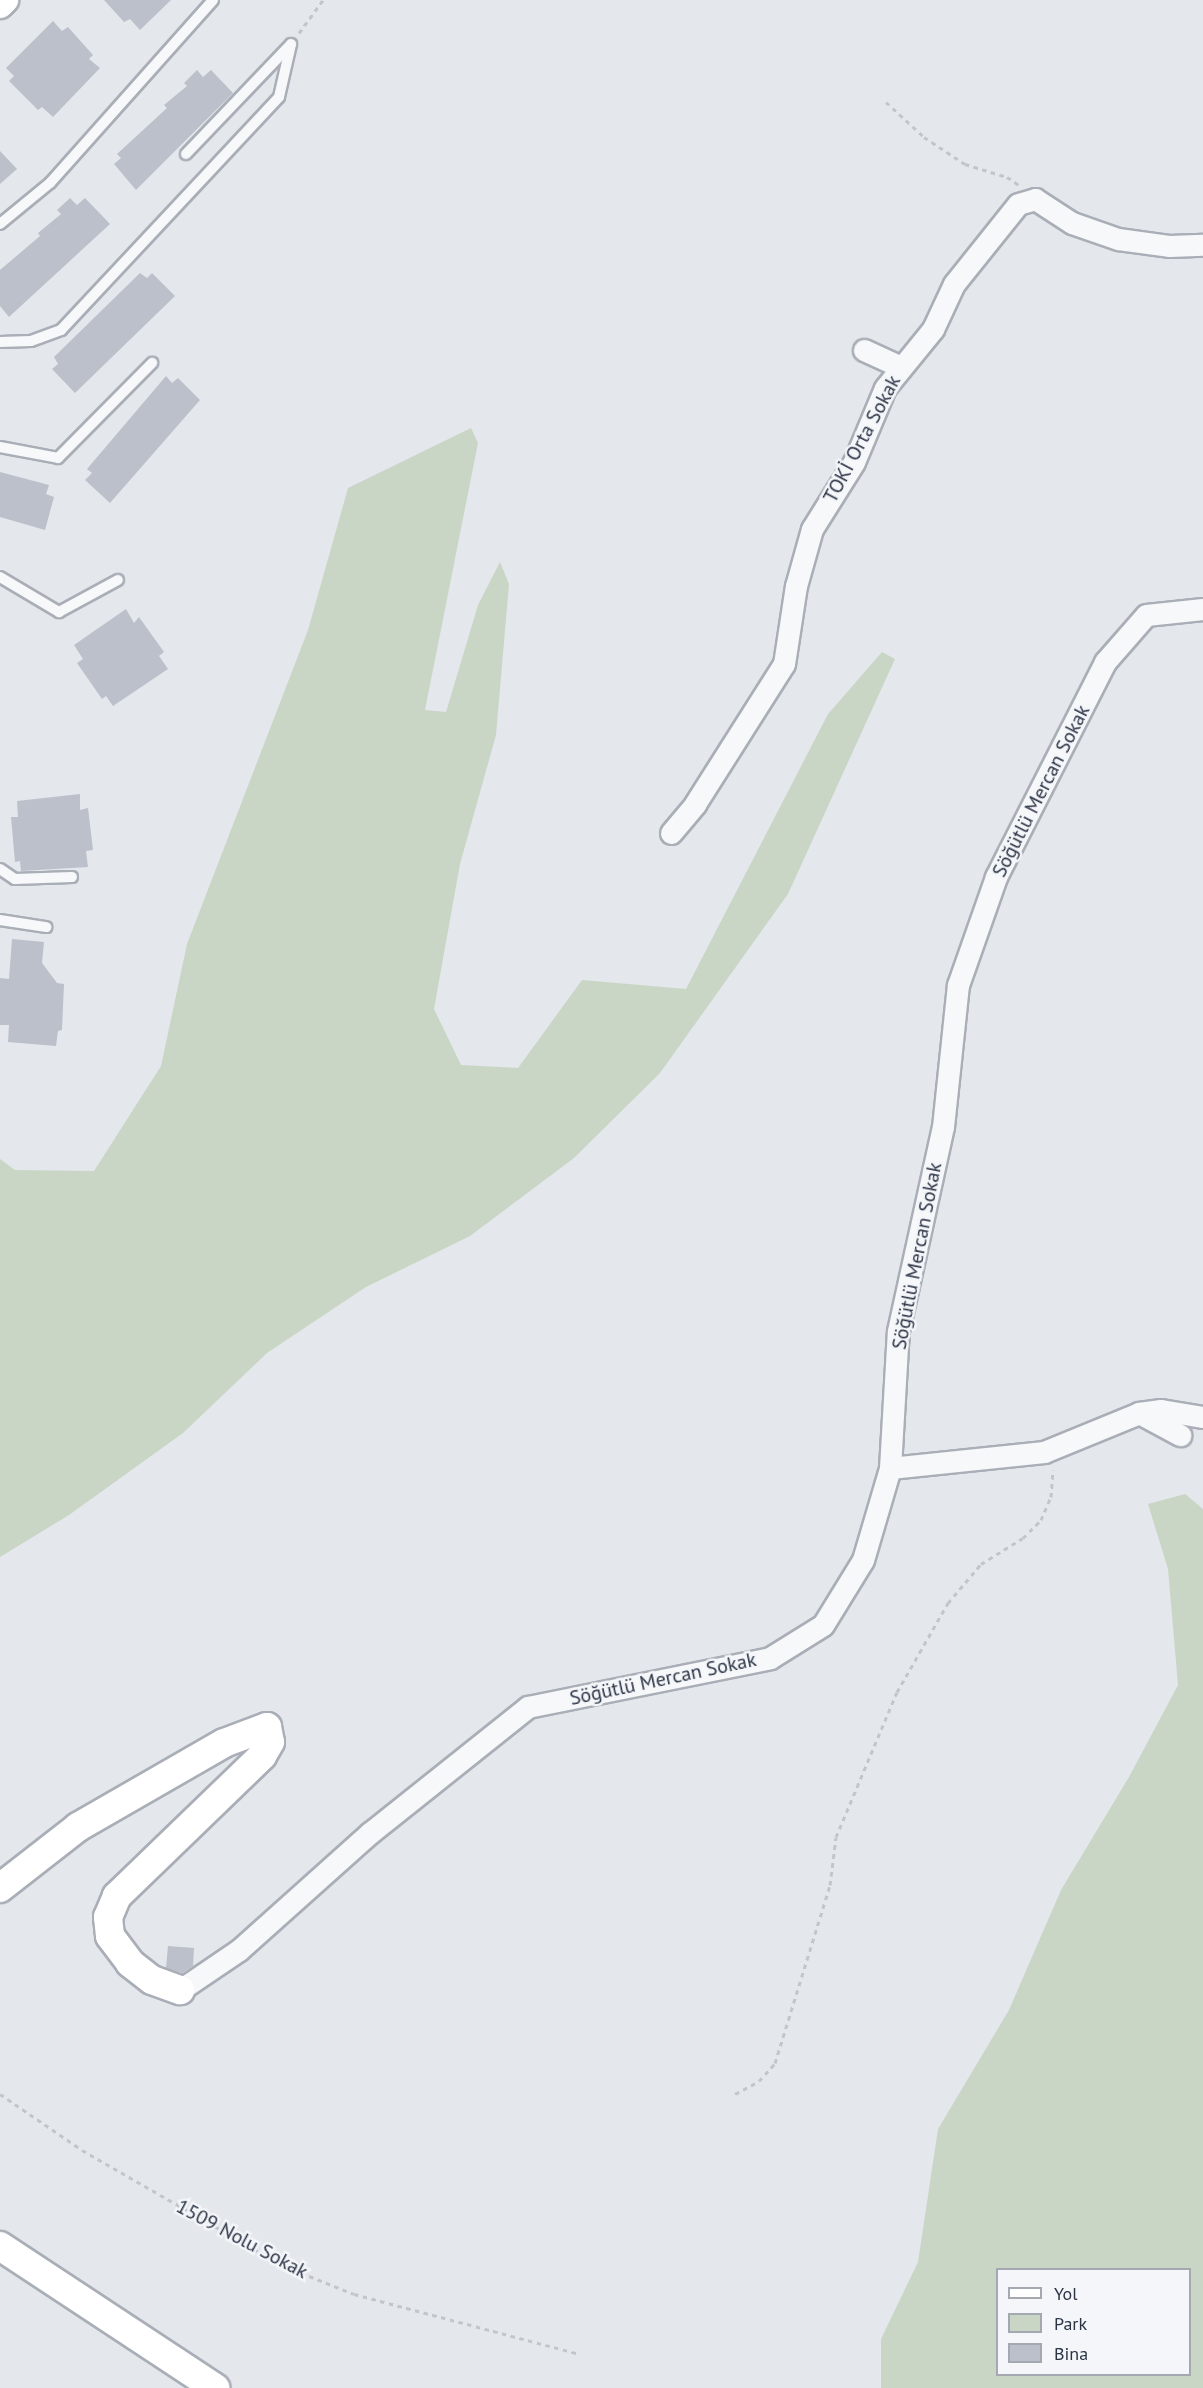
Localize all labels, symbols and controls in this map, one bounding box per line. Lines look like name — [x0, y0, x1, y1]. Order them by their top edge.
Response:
street label: TOKİ Orta Sokak — [818, 371, 906, 507]
street label: Söğütlü Mercan Sokak — [987, 701, 1095, 881]
street label: Söğütlü Mercan Sokak — [887, 1160, 947, 1352]
street label: Söğütlü Mercan Sokak — [568, 1648, 758, 1710]
street label: 1509 Nolu Sokak — [172, 2194, 312, 2284]
legend — [996, 2268, 1191, 2376]
text: Yol — [1054, 2282, 1077, 2305]
text: Park — [1054, 2312, 1087, 2335]
text: Bina — [1054, 2342, 1088, 2365]

